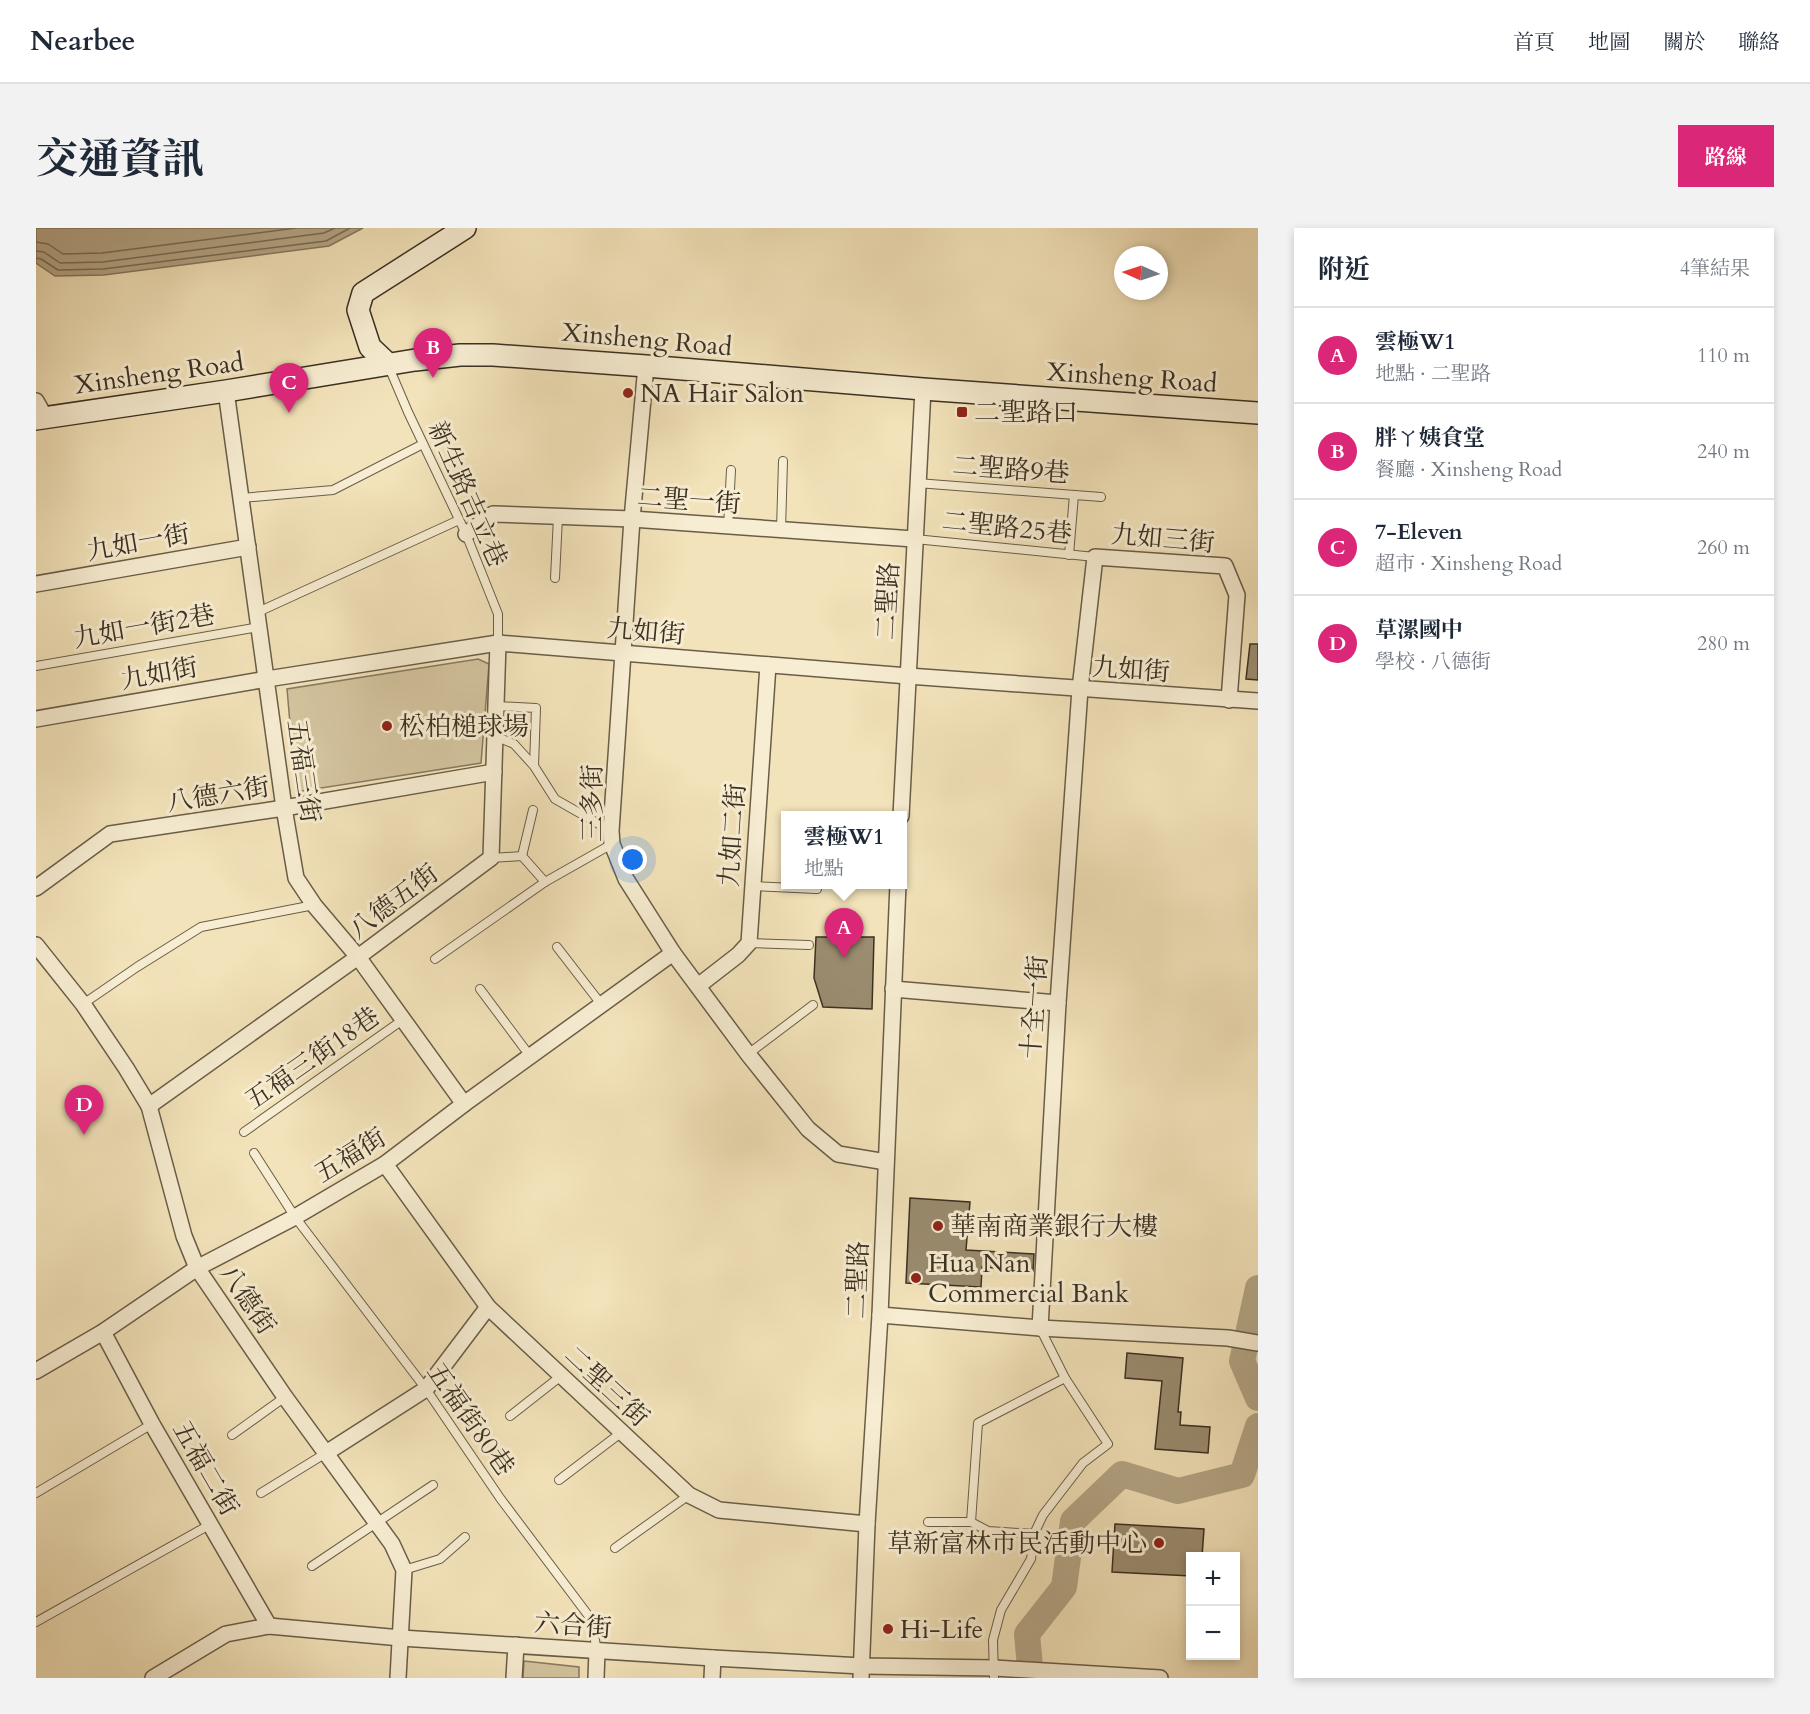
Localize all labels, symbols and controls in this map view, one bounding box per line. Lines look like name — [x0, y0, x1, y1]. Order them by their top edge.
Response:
text: Nearbee — [30, 22, 135, 60]
text: 首頁 — [1513, 28, 1555, 57]
text: 地圖 — [1588, 28, 1630, 57]
text: 關於 — [1663, 28, 1705, 57]
text: 聯絡 — [1738, 28, 1780, 57]
button: 路線 — [1678, 125, 1774, 187]
text: 交通資訊 — [36, 131, 204, 188]
north arrow — [1114, 246, 1168, 300]
text: 附近 — [1318, 252, 1370, 287]
text: 4筆結果 — [1680, 255, 1750, 282]
street label: Xinsheng Road — [560, 315, 734, 364]
text: 雲極W1 — [1375, 327, 1456, 357]
pin: B — [414, 328, 452, 378]
text: A — [1330, 342, 1345, 369]
text: 110 m — [1697, 342, 1750, 369]
street label: Xinsheng Road — [72, 344, 246, 403]
street label: Xinsheng Road — [1046, 354, 1219, 401]
text: 地點 · 二聖路 — [1375, 360, 1491, 387]
pin: C — [270, 364, 308, 413]
place label: NA Hair Salon — [640, 376, 804, 411]
marker: NA Hair Salon — [621, 386, 635, 400]
place label: 二聖路口 — [974, 395, 1078, 430]
marker: 二聖路口 — [955, 405, 969, 419]
street label: 新生路吉立巷 — [420, 416, 515, 573]
text: 胖ㄚ姨食堂 — [1375, 423, 1485, 453]
text: B — [1330, 438, 1345, 465]
text: 240 m — [1697, 438, 1750, 465]
street label: 二聖路9巷 — [951, 448, 1071, 491]
text: 餐廳 · Xinsheng Road — [1375, 456, 1562, 483]
street label: 二聖一街 — [636, 479, 742, 522]
street label: 二聖路25巷 — [940, 503, 1074, 552]
street label: 九如一街 — [84, 516, 192, 569]
street label: 九如三街 — [1110, 517, 1216, 560]
text: 7-Eleven — [1375, 517, 1463, 547]
text: C — [1330, 534, 1345, 561]
text: 260 m — [1697, 534, 1750, 561]
text: 超市 · Xinsheng Road — [1375, 550, 1562, 577]
street label: 二聖路 — [868, 561, 907, 641]
street label: 九如一街2巷 — [70, 597, 218, 656]
street label: 九如街 — [606, 611, 686, 652]
text: 草漯國中 — [1375, 615, 1463, 645]
text: D — [1329, 630, 1346, 657]
text: 280 m — [1697, 630, 1750, 657]
text: 學校 · 八德街 — [1375, 648, 1491, 675]
street label: 九如街 — [118, 649, 201, 698]
street label: 九如街 — [1091, 649, 1171, 690]
place label: 松柏槌球場 — [399, 709, 529, 744]
street label: 五福三街 — [279, 717, 328, 825]
marker: 松柏槌球場 — [380, 719, 394, 733]
street label: 三多街 — [575, 764, 610, 842]
street label: 八德六街 — [164, 769, 272, 820]
street label: 九如二街 — [711, 782, 754, 888]
popup — [781, 811, 907, 889]
text: 雲極W1 — [804, 822, 884, 852]
your location — [618, 845, 647, 874]
text: 地點 — [804, 855, 844, 882]
street label: 八德五街 — [341, 856, 445, 947]
pin: A — [824, 908, 864, 958]
street label: 十全一街 — [1013, 954, 1056, 1060]
street label: 五福三街18巷 — [238, 999, 386, 1118]
pin: D — [64, 1086, 104, 1135]
street label: 五福街 — [308, 1120, 393, 1191]
place label: 華南商業銀行大樓 — [950, 1209, 1158, 1244]
marker: 華南商業銀行大樓 — [931, 1219, 945, 1233]
street label: 二聖路 — [839, 1240, 876, 1320]
place label: Hua Nan Commercial Bank — [928, 1246, 1129, 1311]
street label: 八德街 — [211, 1257, 284, 1341]
marker: Hua Nan Commercial Bank — [909, 1271, 923, 1285]
street label: 二聖三街 — [557, 1338, 657, 1435]
street label: 五福街80巷 — [419, 1356, 522, 1483]
street label: 五福二街 — [164, 1414, 247, 1522]
place label: 草新富林市民活動中心 — [887, 1526, 1147, 1561]
marker: 草新富林市民活動中心 — [1152, 1536, 1166, 1550]
map controls — [1186, 1552, 1240, 1660]
button: + — [1186, 1552, 1240, 1606]
street label: 六合街 — [533, 1605, 613, 1646]
button: − — [1186, 1606, 1240, 1660]
place label: Hi-Life — [900, 1612, 983, 1647]
marker: Hi-Life — [881, 1622, 895, 1636]

